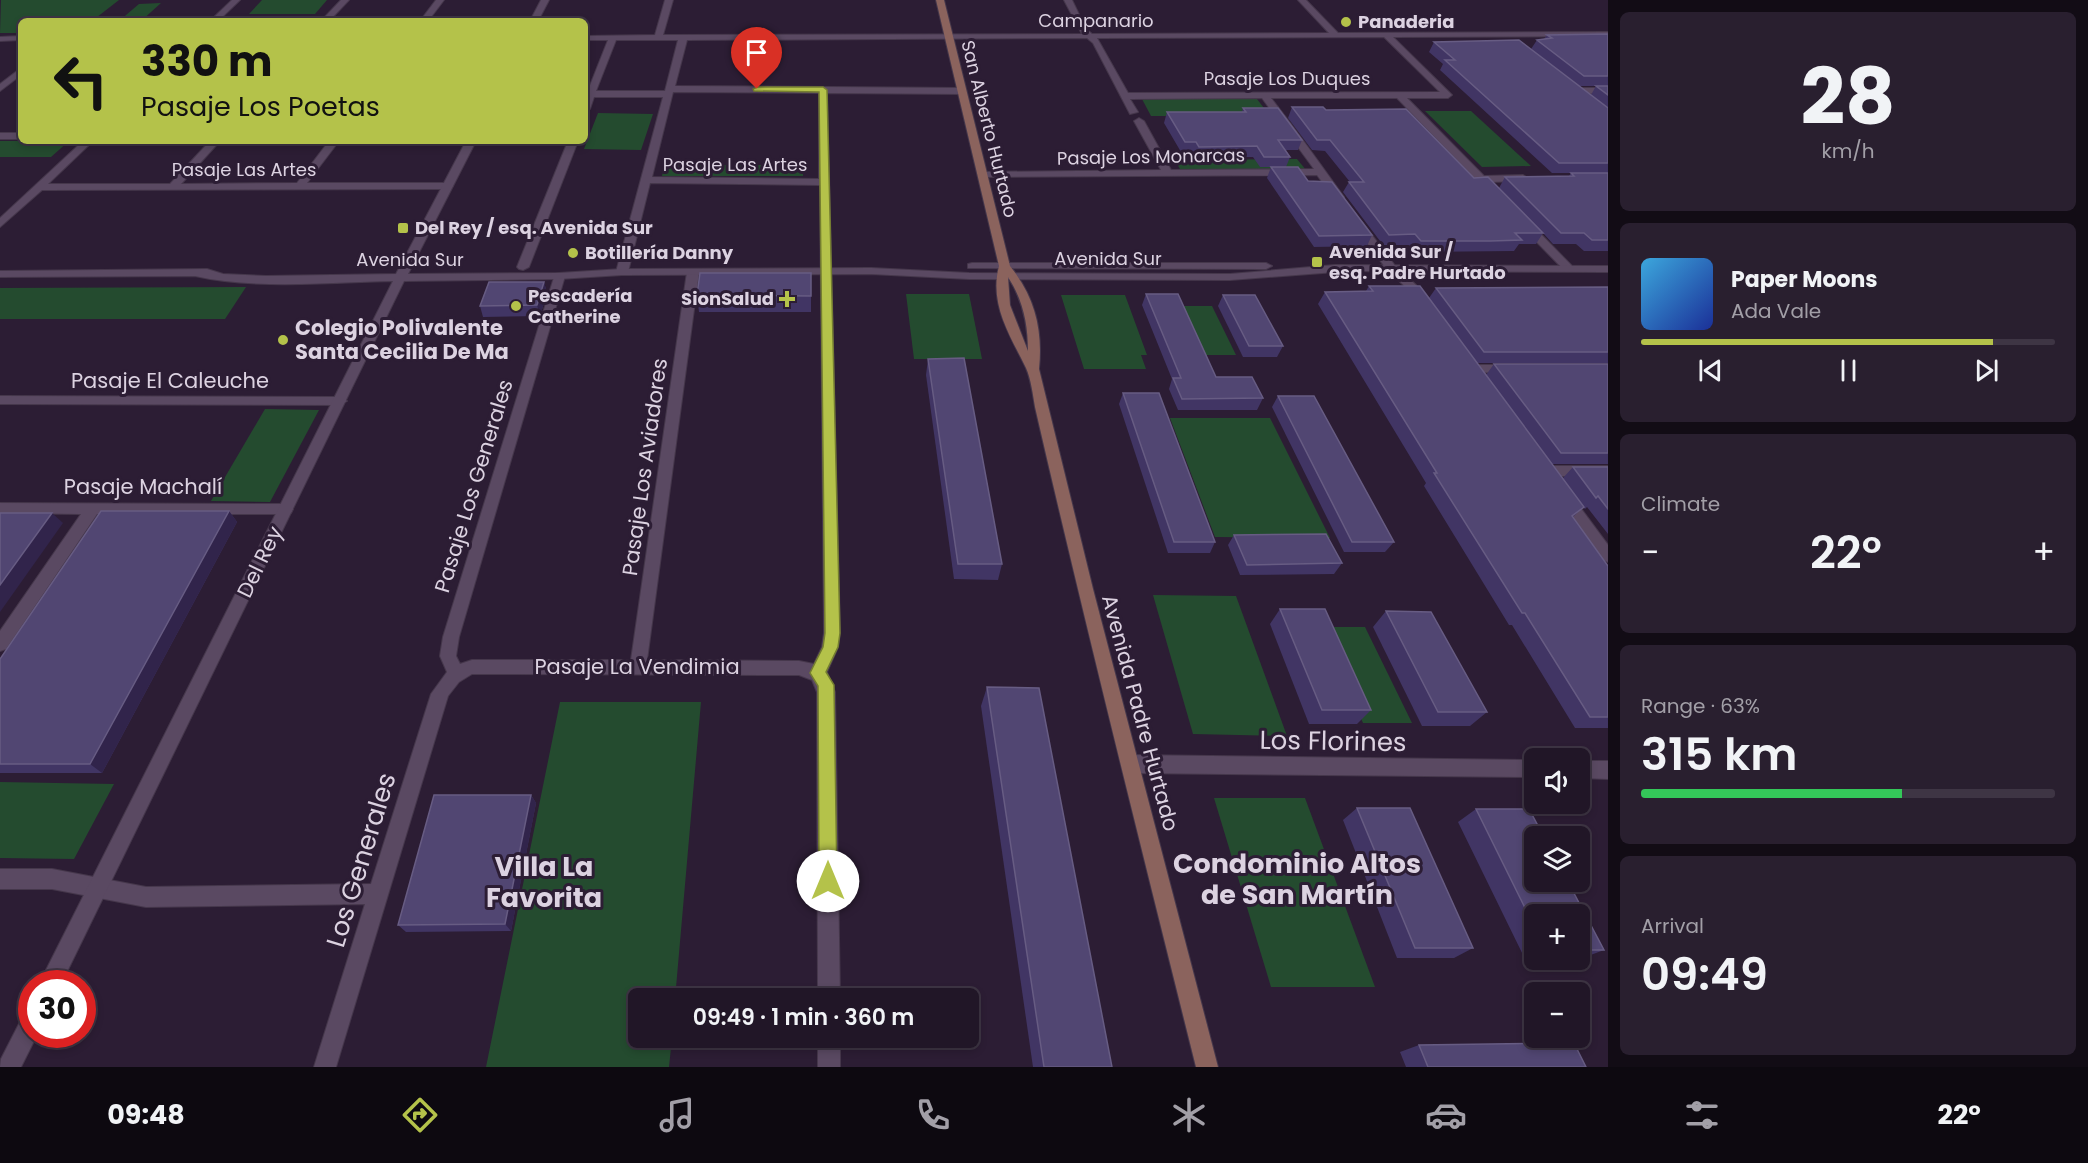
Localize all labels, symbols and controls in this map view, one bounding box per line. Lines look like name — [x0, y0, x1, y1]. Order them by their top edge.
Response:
street label: Campanario — [1038, 8, 1154, 33]
place label: Panaderia — [1358, 9, 1454, 34]
marker: Panaderia — [1339, 15, 1353, 29]
pin — [731, 27, 782, 89]
text: 330 m — [141, 32, 273, 91]
icon: arrive — [740, 36, 773, 69]
street label: San Alberto Hurtado — [955, 38, 1024, 220]
icon: left — [42, 42, 120, 120]
text: 28 — [1800, 42, 1896, 151]
street label: Pasaje Los Duques — [1204, 66, 1370, 91]
text: Pasaje Los Poetas — [141, 88, 380, 125]
text: km/h — [1821, 137, 1875, 165]
street label: Pasaje Los Monarcas — [1057, 142, 1245, 171]
street label: Pasaje Las Artes — [663, 152, 807, 177]
street label: Pasaje Las Artes — [172, 157, 316, 182]
place label: Del Rey / esq. Avenida Sur — [415, 215, 653, 240]
marker: Del Rey / esq. Avenida Sur — [396, 221, 410, 235]
place label: Avenida Sur / esq. Padre Hurtado — [1329, 239, 1506, 285]
place label: Botillería Danny — [585, 240, 734, 265]
marker: Botillería Danny — [566, 246, 580, 260]
street label: Avenida Sur — [1054, 246, 1162, 271]
street label: Avenida Sur — [356, 247, 464, 272]
marker: Avenida Sur / esq. Padre Hurtado — [1310, 255, 1324, 269]
text: Paper Moons — [1731, 264, 1878, 295]
place label: Pescadería Catherine — [528, 283, 633, 329]
place label: SionSalud — [681, 286, 774, 311]
marker: SionSalud — [778, 290, 796, 308]
text: Ada Vale — [1731, 297, 1821, 325]
marker: Pescadería Catherine — [509, 299, 523, 313]
place label: Colegio Polivalente Santa Cecilia De Ma — [295, 313, 509, 366]
marker: Colegio Polivalente Santa Cecilia De Ma — [276, 333, 290, 347]
icon: previous — [1694, 354, 1727, 387]
icon: pause — [1832, 354, 1865, 387]
icon: next — [1970, 354, 2003, 387]
street label: Pasaje Los Aviadores — [615, 356, 674, 577]
street label: Pasaje El Caleuche — [71, 366, 269, 395]
street label: Pasaje Los Generales — [427, 376, 520, 596]
street label: Pasaje Machalí — [64, 472, 222, 501]
text: Climate — [1641, 490, 1720, 518]
street label: Del Rey — [230, 521, 289, 602]
text: 22° — [1810, 521, 1882, 584]
text: − — [1641, 529, 1659, 576]
text: + — [2032, 529, 2055, 576]
street label: Avenida Padre Hurtado — [1095, 591, 1186, 834]
street label: Pasaje La Vendimia — [534, 652, 740, 681]
text: Range · 63% — [1641, 692, 1760, 720]
street label: Los Florines — [1259, 722, 1407, 760]
text: 315 km — [1641, 723, 1797, 786]
map controls — [1524, 748, 1590, 1048]
button: sound — [1524, 748, 1590, 814]
street label: Los Generales — [317, 768, 405, 952]
button: layers — [1524, 826, 1590, 892]
district label: Condominio Altos de San Martín — [1173, 845, 1421, 913]
district label: Villa La Favorita — [486, 848, 602, 916]
position arrow — [796, 849, 860, 913]
button: + — [1524, 904, 1590, 970]
text: Arrival — [1641, 912, 1704, 940]
text: 09:49 — [1641, 943, 1768, 1006]
speed limit sign: 30 — [18, 970, 96, 1048]
button: − — [1524, 982, 1590, 1048]
text: 09:49 · 1 min · 360 m — [693, 1002, 914, 1033]
icon: directions — [399, 1094, 441, 1136]
icon: music — [656, 1094, 698, 1136]
icon: phone — [912, 1094, 954, 1136]
icon: climate — [1168, 1094, 1210, 1136]
icon: car — [1425, 1094, 1467, 1136]
icon: filters — [1681, 1094, 1723, 1136]
text: 09:48 — [107, 1096, 185, 1133]
text: 22° — [1937, 1096, 1981, 1133]

